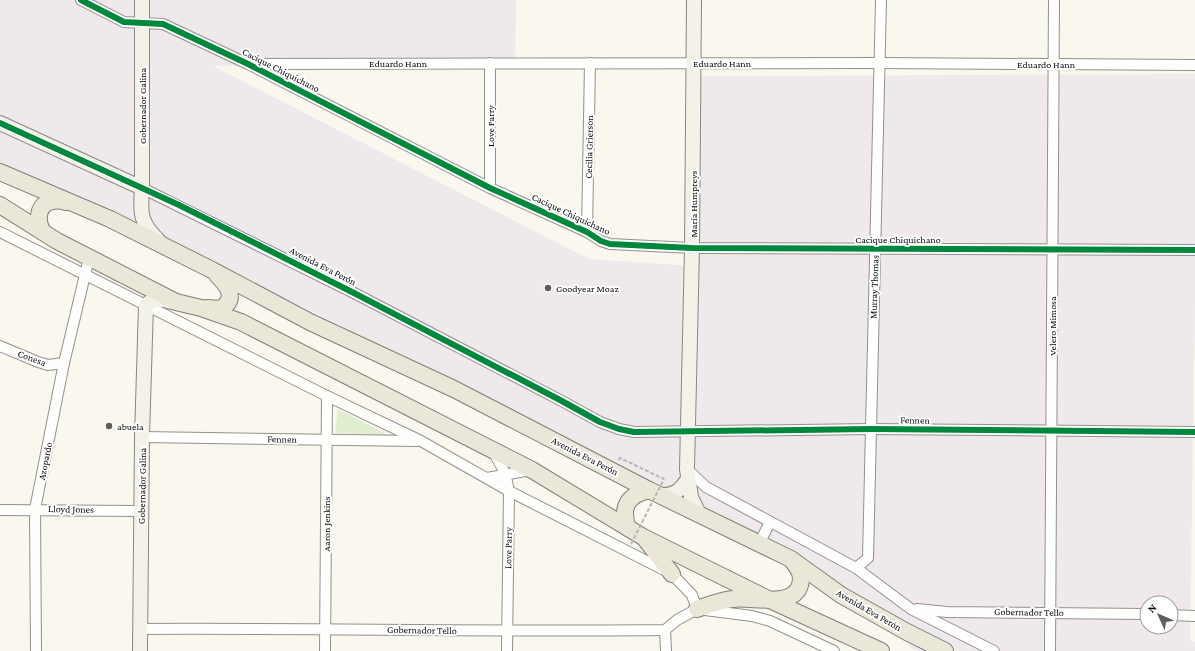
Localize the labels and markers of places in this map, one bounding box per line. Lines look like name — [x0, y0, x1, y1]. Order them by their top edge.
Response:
marker: Goodyear Moaz — [543, 283, 553, 293]
place label: Goodyear Moaz — [556, 283, 619, 294]
marker: abuela — [104, 421, 114, 431]
place label: abuela — [117, 421, 144, 432]

